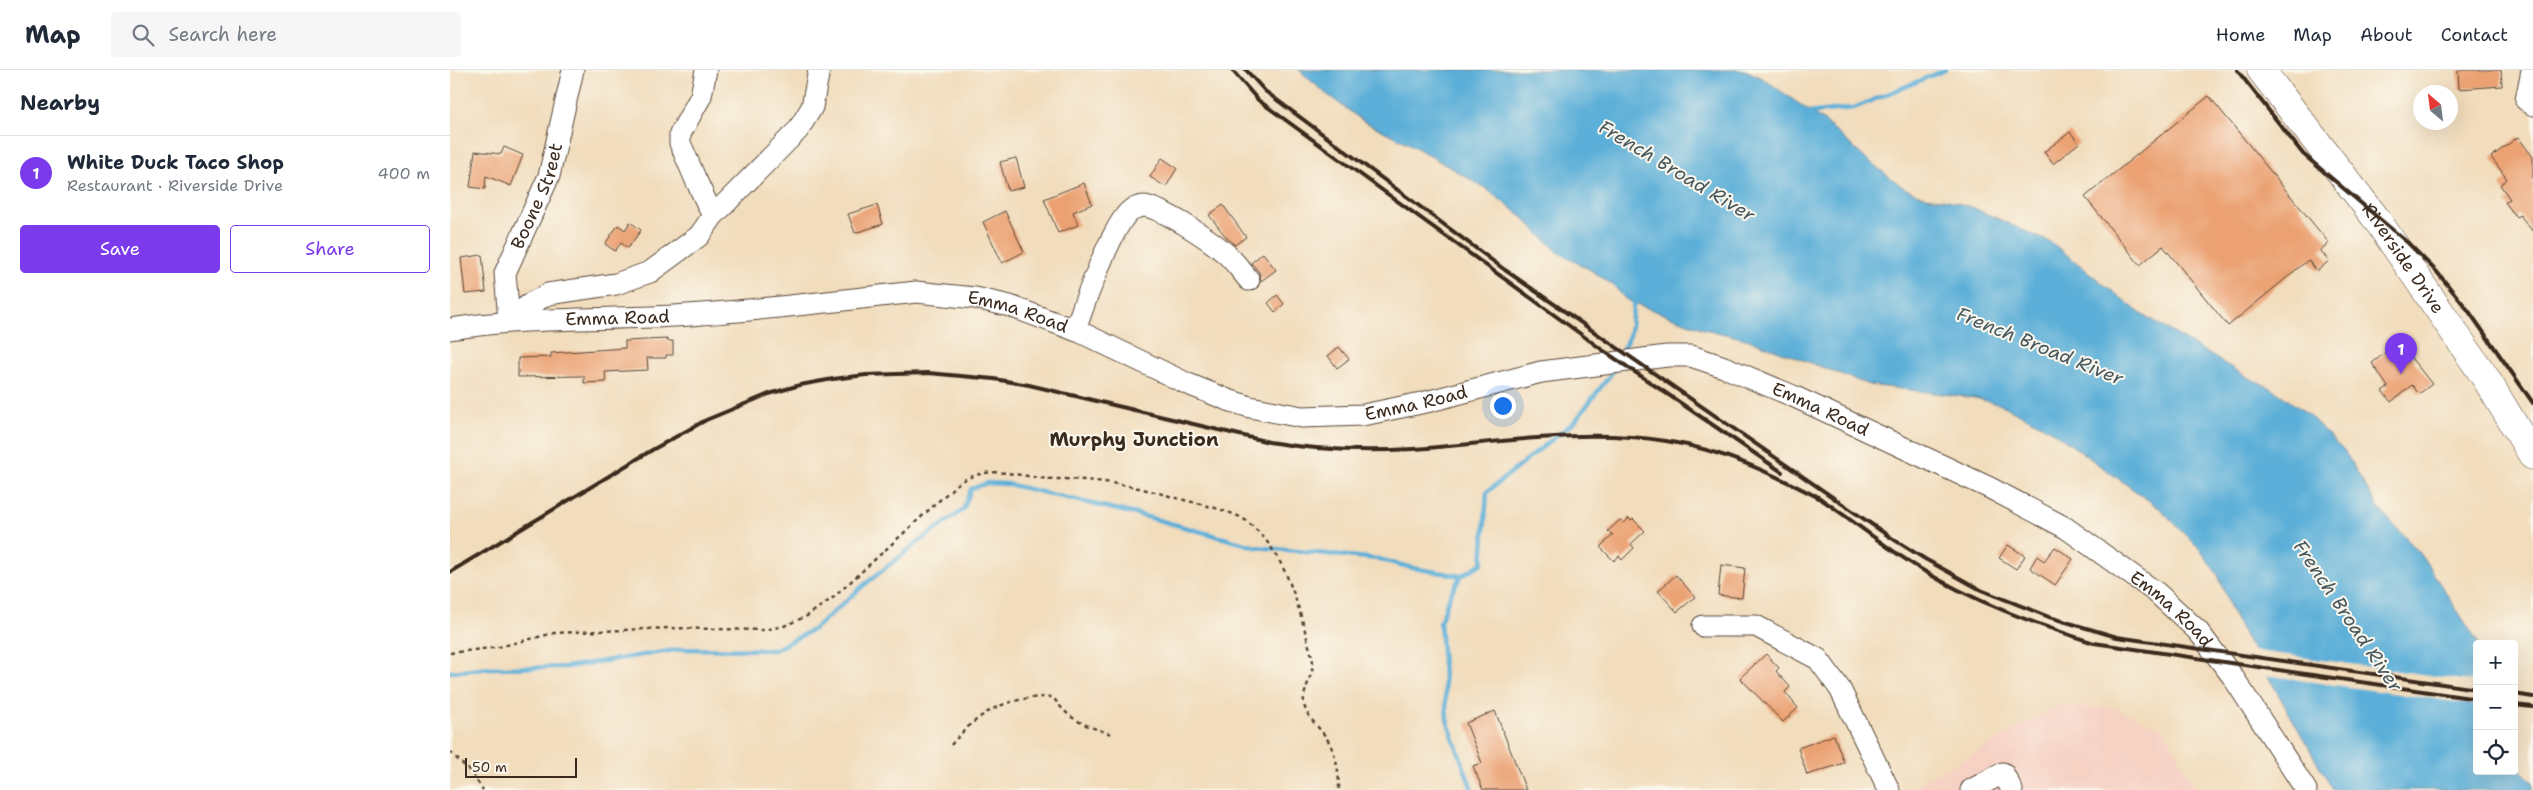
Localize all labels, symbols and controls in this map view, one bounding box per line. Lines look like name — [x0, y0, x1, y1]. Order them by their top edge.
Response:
search box — [111, 12, 461, 57]
text: Map — [25, 19, 81, 51]
icon: search — [129, 21, 157, 49]
text: Search here — [169, 22, 277, 47]
text: Home — [2216, 23, 2265, 47]
text: Map — [2293, 23, 2332, 47]
text: About — [2360, 23, 2413, 47]
text: Contact — [2441, 23, 2508, 47]
north arrow — [2413, 85, 2458, 130]
text: Nearby — [20, 89, 100, 117]
water label: French Broad River — [1594, 114, 1761, 228]
street label: Boone Street — [505, 140, 568, 253]
text: White Duck Taco Shop — [67, 150, 284, 175]
text: 1 — [32, 163, 40, 184]
text: 400 m — [377, 163, 430, 184]
text: Restaurant · Riverside Drive — [67, 175, 283, 196]
street label: Riverside Drive — [2356, 198, 2450, 318]
button: Save — [20, 225, 220, 273]
button: Share — [230, 225, 430, 273]
street label: Emma Road — [967, 285, 1072, 339]
water label: French Broad River — [1953, 301, 2128, 391]
street label: Emma Road — [565, 304, 670, 331]
pin: 1 — [2385, 333, 2417, 374]
street label: Emma Road — [1768, 377, 1873, 442]
street label: Emma Road — [1363, 380, 1470, 426]
your location — [1490, 393, 1516, 419]
district label: Murphy Junction — [1049, 427, 1219, 452]
water label: French Broad River — [2288, 535, 2409, 698]
street label: Emma Road — [2125, 565, 2218, 652]
map controls — [2473, 640, 2518, 775]
button: + — [2473, 640, 2518, 685]
button: − — [2473, 685, 2518, 730]
button: locate — [2473, 730, 2518, 775]
scale bar — [465, 755, 578, 778]
text: 50 m — [472, 758, 507, 776]

